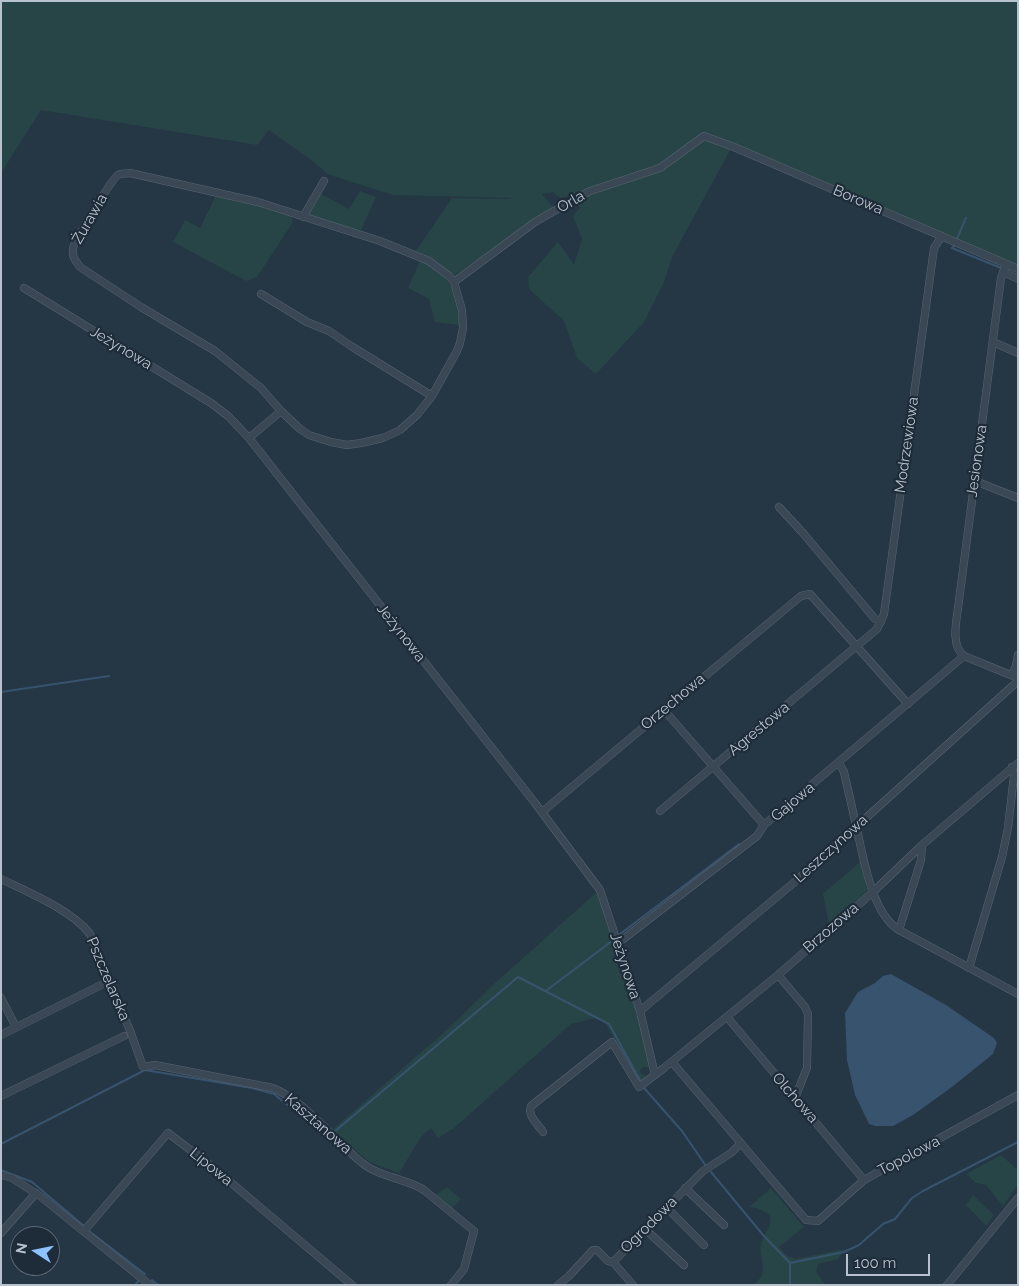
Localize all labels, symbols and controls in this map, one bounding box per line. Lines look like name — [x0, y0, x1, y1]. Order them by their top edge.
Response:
street label: Borowa — [830, 181, 886, 219]
street label: Orla — [554, 187, 588, 217]
street label: Żurawia — [68, 191, 112, 247]
street label: Jeżynowa — [87, 323, 155, 373]
street label: Modrzewiowa — [891, 396, 923, 494]
street label: Jesionowa — [963, 424, 991, 498]
street label: Jeżynowa — [373, 600, 429, 666]
street label: Orzechowa — [637, 670, 709, 734]
street label: Agrestowa — [725, 698, 793, 760]
street label: Gajowa — [768, 779, 818, 825]
street label: Leszczynowa — [790, 811, 872, 887]
street label: Brzozowa — [800, 899, 862, 957]
street label: Jeżynowa — [606, 930, 644, 1002]
street label: Pszczelarska — [82, 935, 134, 1023]
street label: Olchowa — [768, 1069, 822, 1127]
street label: Kasztanowa — [281, 1090, 355, 1158]
street label: Topolowa — [875, 1132, 943, 1180]
street label: Lipowa — [186, 1144, 236, 1190]
street label: Ogrodowa — [617, 1193, 681, 1257]
north arrow — [10, 1226, 60, 1276]
text: N — [12, 1242, 30, 1255]
scale bar — [849, 1244, 933, 1276]
text: 100 m — [854, 1254, 896, 1272]

